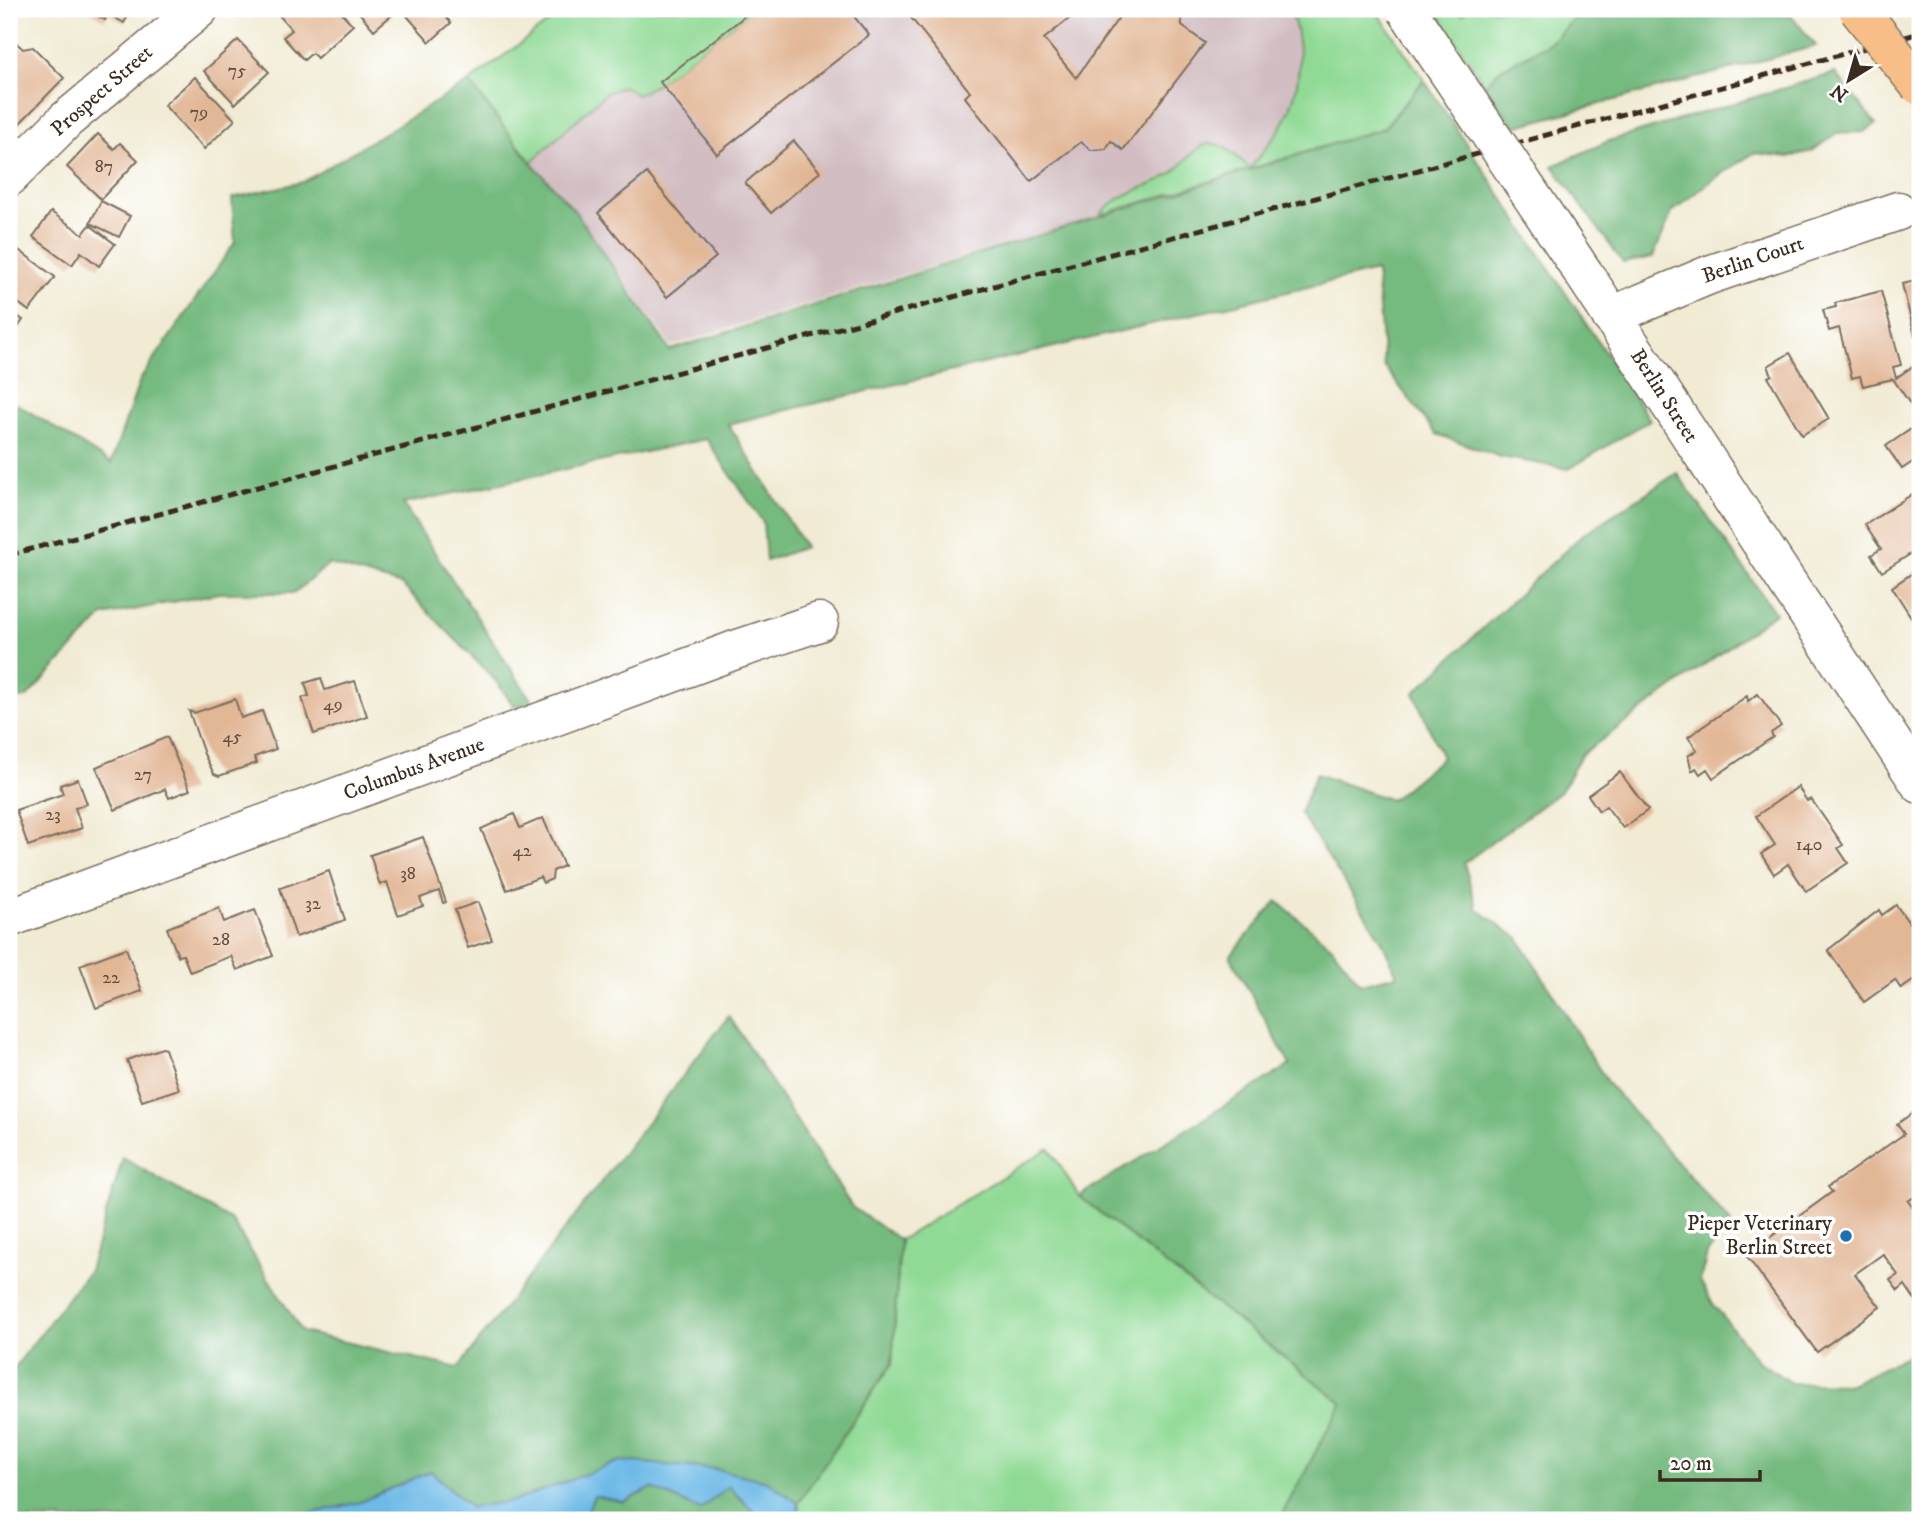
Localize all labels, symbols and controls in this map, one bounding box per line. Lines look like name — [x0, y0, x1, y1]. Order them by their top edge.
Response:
street label: Prospect Street — [46, 40, 158, 142]
north arrow — [1814, 46, 1884, 116]
house number: 75 — [228, 60, 246, 82]
text: N — [1826, 78, 1853, 106]
house number: 79 — [190, 102, 208, 124]
house number: 87 — [95, 156, 113, 178]
street label: Berlin Court — [1699, 230, 1807, 290]
street label: Berlin Street — [1624, 344, 1704, 448]
house number: 49 — [323, 694, 343, 716]
house number: 45 — [222, 726, 242, 748]
street label: Columbus Avenue — [340, 731, 488, 807]
house number: 27 — [134, 764, 152, 786]
house number: 23 — [45, 804, 61, 826]
house number: 140 — [1796, 834, 1822, 856]
house number: 42 — [512, 840, 532, 862]
house number: 38 — [400, 863, 416, 885]
house number: 32 — [305, 893, 321, 915]
house number: 28 — [212, 929, 230, 951]
house number: 22 — [102, 967, 120, 989]
place label: Pieper Veterinary Berlin Street — [1687, 1211, 1833, 1261]
marker: Pieper Veterinary Berlin Street — [1838, 1228, 1854, 1244]
scale bar — [1660, 1438, 1759, 1482]
text: 20 m — [1670, 1451, 1712, 1477]

